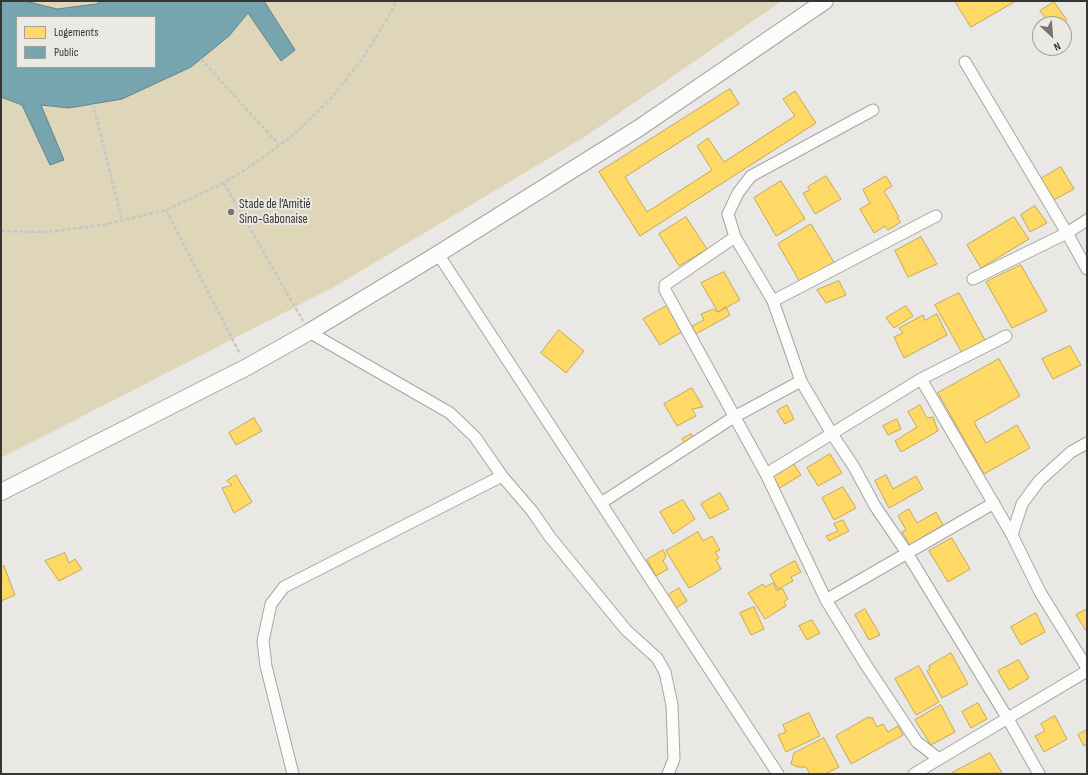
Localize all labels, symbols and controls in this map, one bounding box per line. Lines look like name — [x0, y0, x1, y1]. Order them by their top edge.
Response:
legend — [16, 16, 156, 68]
north arrow — [1032, 16, 1072, 56]
text: Logements — [54, 25, 98, 40]
text: N — [1052, 39, 1063, 53]
text: Public — [54, 45, 79, 60]
place label: Stade de l’Amitié Sino-Gabonaise — [239, 197, 311, 228]
marker: Stade de l’Amitié Sino-Gabonaise — [226, 207, 236, 217]

